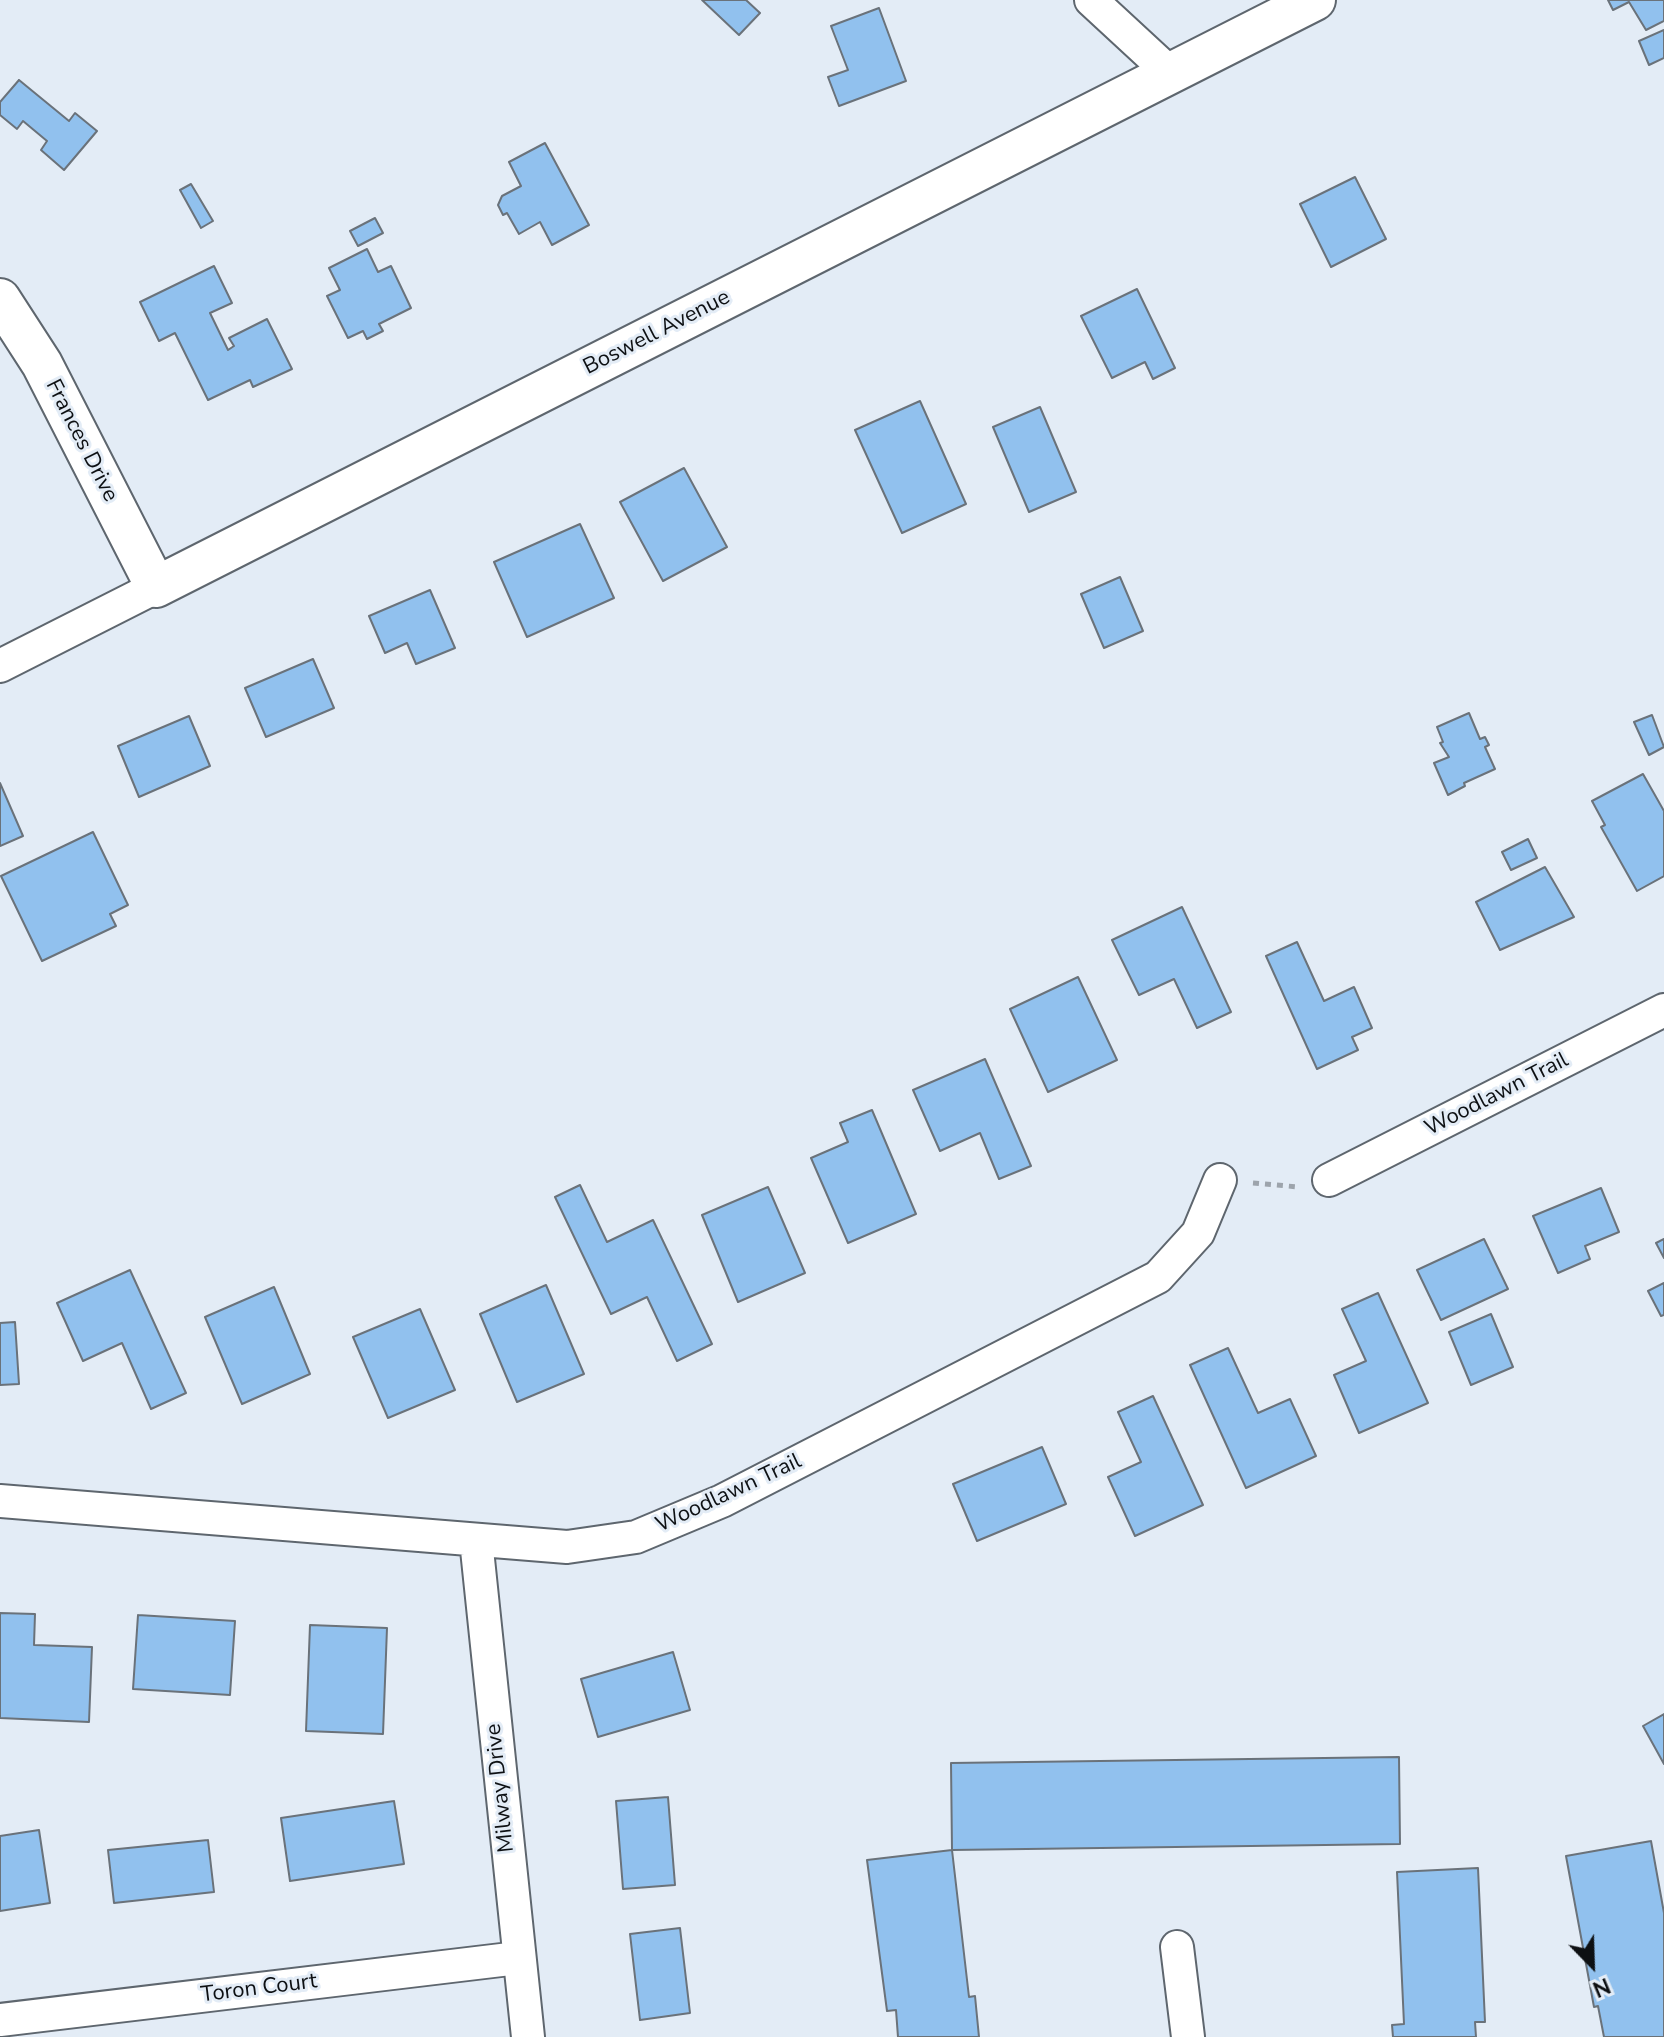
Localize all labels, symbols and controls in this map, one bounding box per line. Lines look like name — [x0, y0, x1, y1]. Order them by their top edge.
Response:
street label: Boswell Avenue — [579, 285, 735, 381]
street label: Frances Drive — [39, 375, 123, 507]
street label: Woodlawn Trail — [1421, 1047, 1573, 1143]
street label: Woodlawn Trail — [652, 1449, 806, 1539]
street label: Milway Drive — [481, 1722, 521, 1854]
north arrow — [1552, 1925, 1632, 2005]
street label: Toron Court — [199, 1969, 319, 2009]
text: N — [1588, 1970, 1615, 2004]

